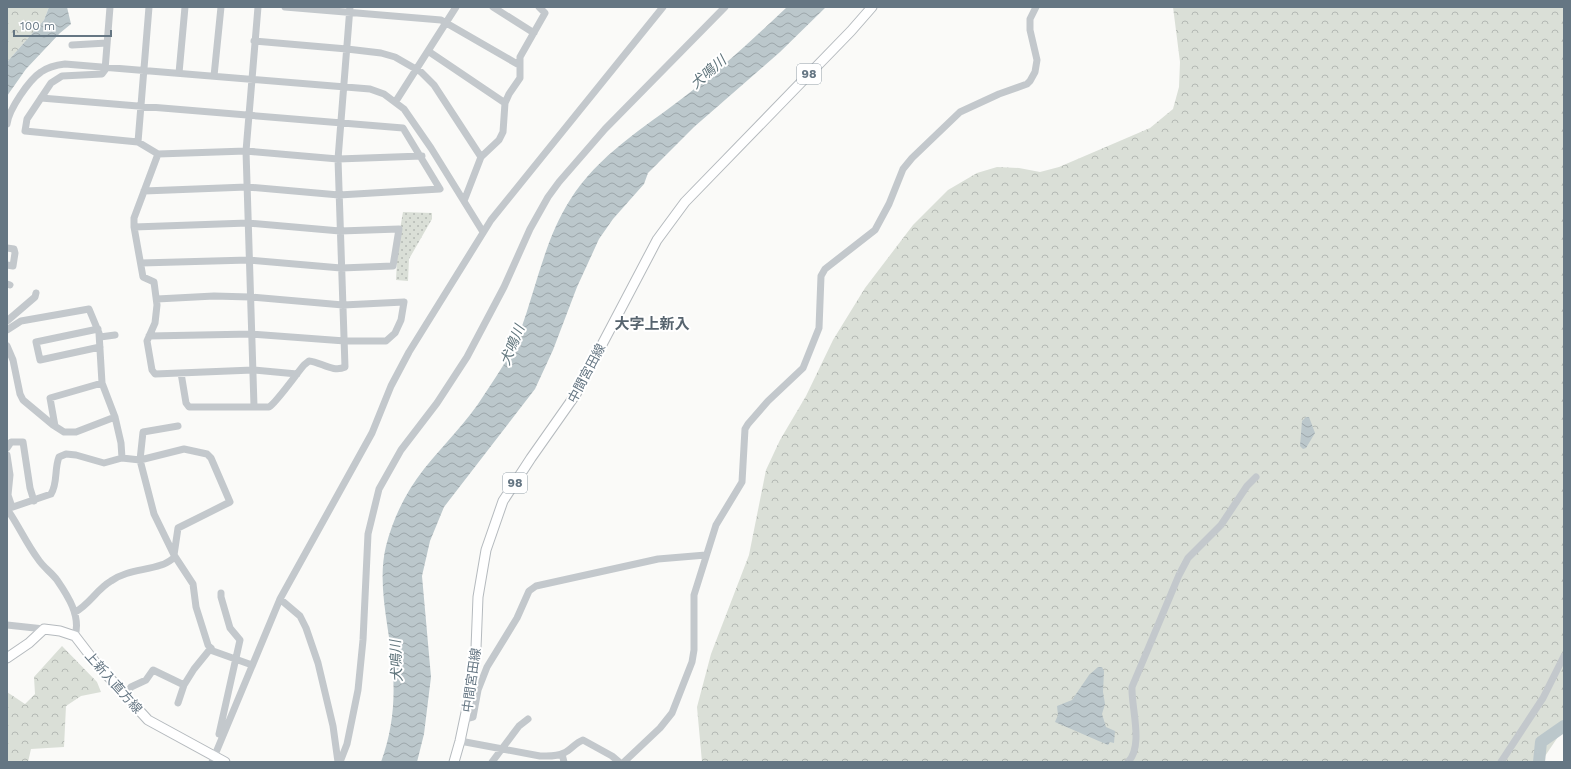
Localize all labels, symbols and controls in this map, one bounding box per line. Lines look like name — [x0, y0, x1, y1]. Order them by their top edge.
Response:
scale bar — [14, 12, 111, 38]
text: 100 m — [20, 19, 55, 33]
water label: 犬鳴川 — [687, 51, 731, 92]
road number: 98 — [797, 64, 821, 84]
district label: 大字上新入 — [614, 315, 690, 333]
water label: 犬鳴川 — [497, 321, 528, 367]
street label: 中間宮田線 — [565, 341, 608, 405]
road number: 98 — [503, 473, 527, 493]
water label: 犬鳴川 — [387, 638, 405, 682]
street label: 中間宮田線 — [460, 647, 483, 713]
street label: 上新入直方線 — [82, 648, 145, 716]

